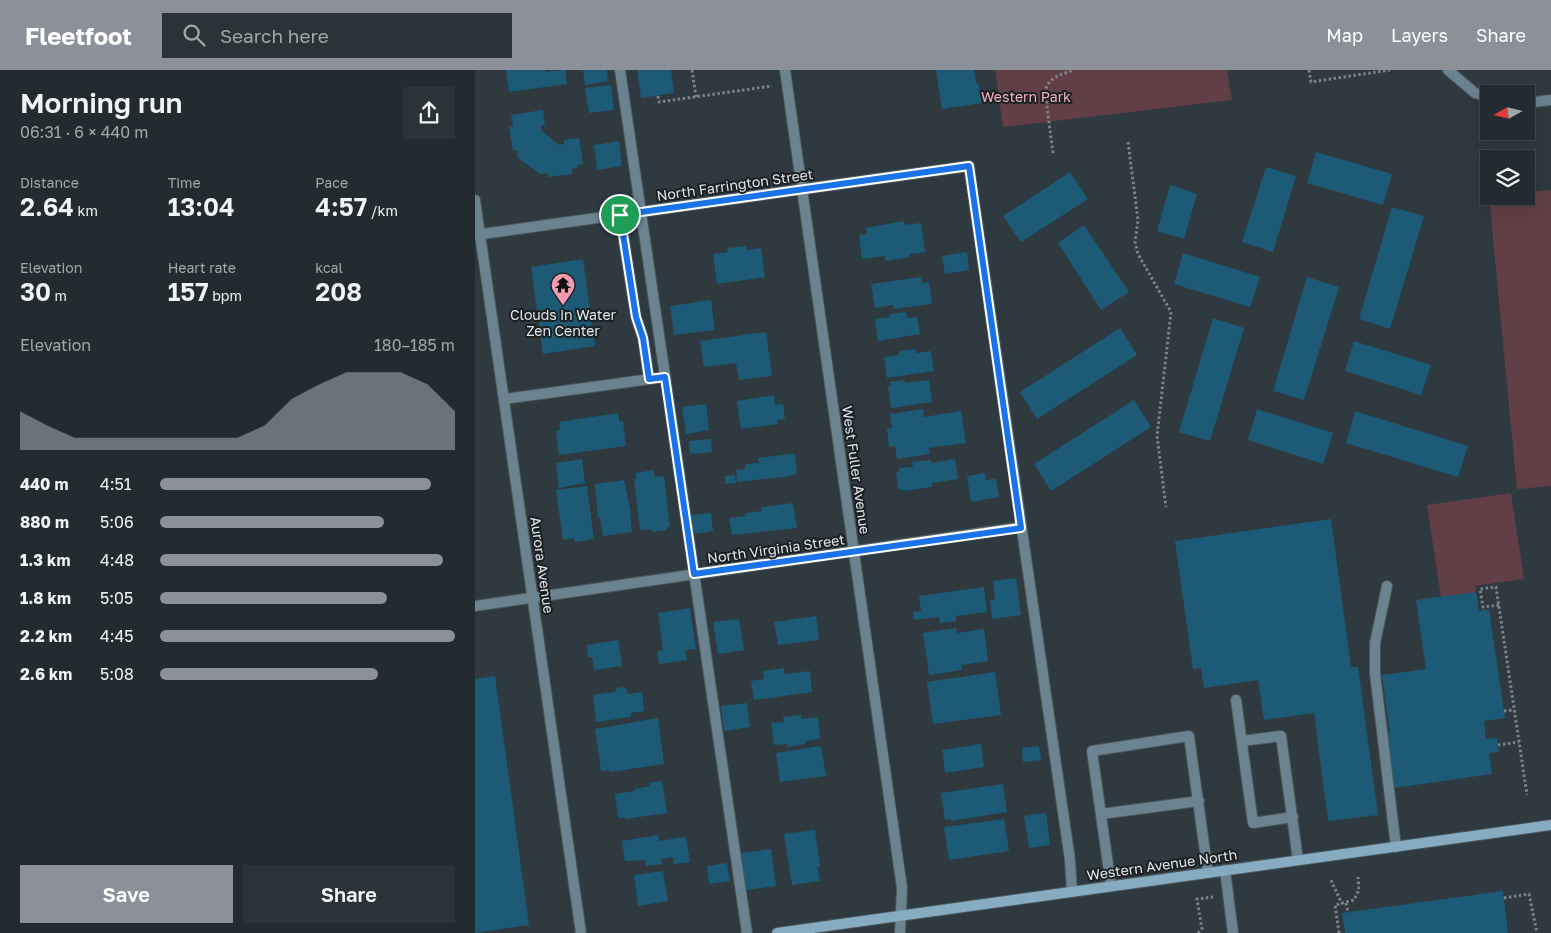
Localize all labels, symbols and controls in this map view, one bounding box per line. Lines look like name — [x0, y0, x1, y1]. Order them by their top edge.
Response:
search box — [162, 13, 512, 58]
text: Fleetfoot — [25, 21, 132, 50]
icon: search — [180, 21, 208, 49]
text: Search here — [220, 24, 329, 47]
text: Map — [1326, 24, 1363, 46]
text: Layers — [1391, 24, 1448, 46]
text: Share — [1476, 24, 1526, 46]
north arrow — [1480, 85, 1535, 140]
map controls — [1480, 85, 1535, 205]
text: Morning run — [20, 86, 183, 119]
button: share — [403, 87, 455, 139]
park label: Western Park — [981, 88, 1071, 105]
text: 06:31 · 6 × 440 m — [20, 122, 148, 142]
button: layers — [1480, 150, 1535, 205]
street label: North Farrington Street — [656, 165, 814, 204]
text: Distance — [20, 174, 79, 191]
text: Time — [168, 174, 201, 191]
text: Pace — [315, 174, 348, 191]
text: 2.64 — [20, 191, 74, 222]
text: 13:04 — [168, 191, 235, 222]
text: 4:57 — [315, 191, 367, 222]
pin — [599, 194, 641, 236]
icon: arrive — [606, 201, 634, 229]
text: km — [74, 202, 98, 219]
text: /km — [367, 202, 398, 219]
text: Elevation — [20, 259, 82, 276]
text: Heart rate — [168, 259, 236, 276]
text: kcal — [315, 259, 343, 276]
temple icon: Clouds in Water Zen Center — [550, 272, 576, 306]
text: 30 — [20, 276, 51, 307]
text: 157 — [168, 276, 209, 307]
text: 208 — [315, 276, 362, 307]
text: m — [51, 287, 67, 304]
text: bpm — [209, 287, 242, 304]
place label: Clouds in Water Zen Center — [510, 306, 617, 339]
text: Elevation — [20, 335, 91, 355]
text: 180–185 m — [374, 335, 455, 355]
street label: West Fuller Avenue — [839, 405, 874, 535]
text: 440 m — [20, 474, 68, 494]
text: 4:51 — [100, 474, 132, 494]
text: 880 m — [20, 512, 69, 532]
text: 5:06 — [100, 512, 134, 532]
street label: Aurora Avenue — [527, 515, 558, 614]
street label: North Virginia Street — [706, 530, 846, 567]
text: 1.3 km — [20, 550, 70, 570]
text: 4:48 — [100, 550, 134, 570]
text: 1.8 km — [20, 588, 71, 608]
text: 5:05 — [100, 588, 133, 608]
text: 2.2 km — [20, 626, 72, 646]
text: 4:45 — [100, 626, 134, 646]
text: 2.6 km — [20, 664, 72, 684]
text: 5:08 — [100, 664, 134, 684]
street label: Western Avenue North — [1086, 846, 1238, 883]
button: Save — [20, 865, 233, 923]
button: Share — [243, 865, 455, 923]

